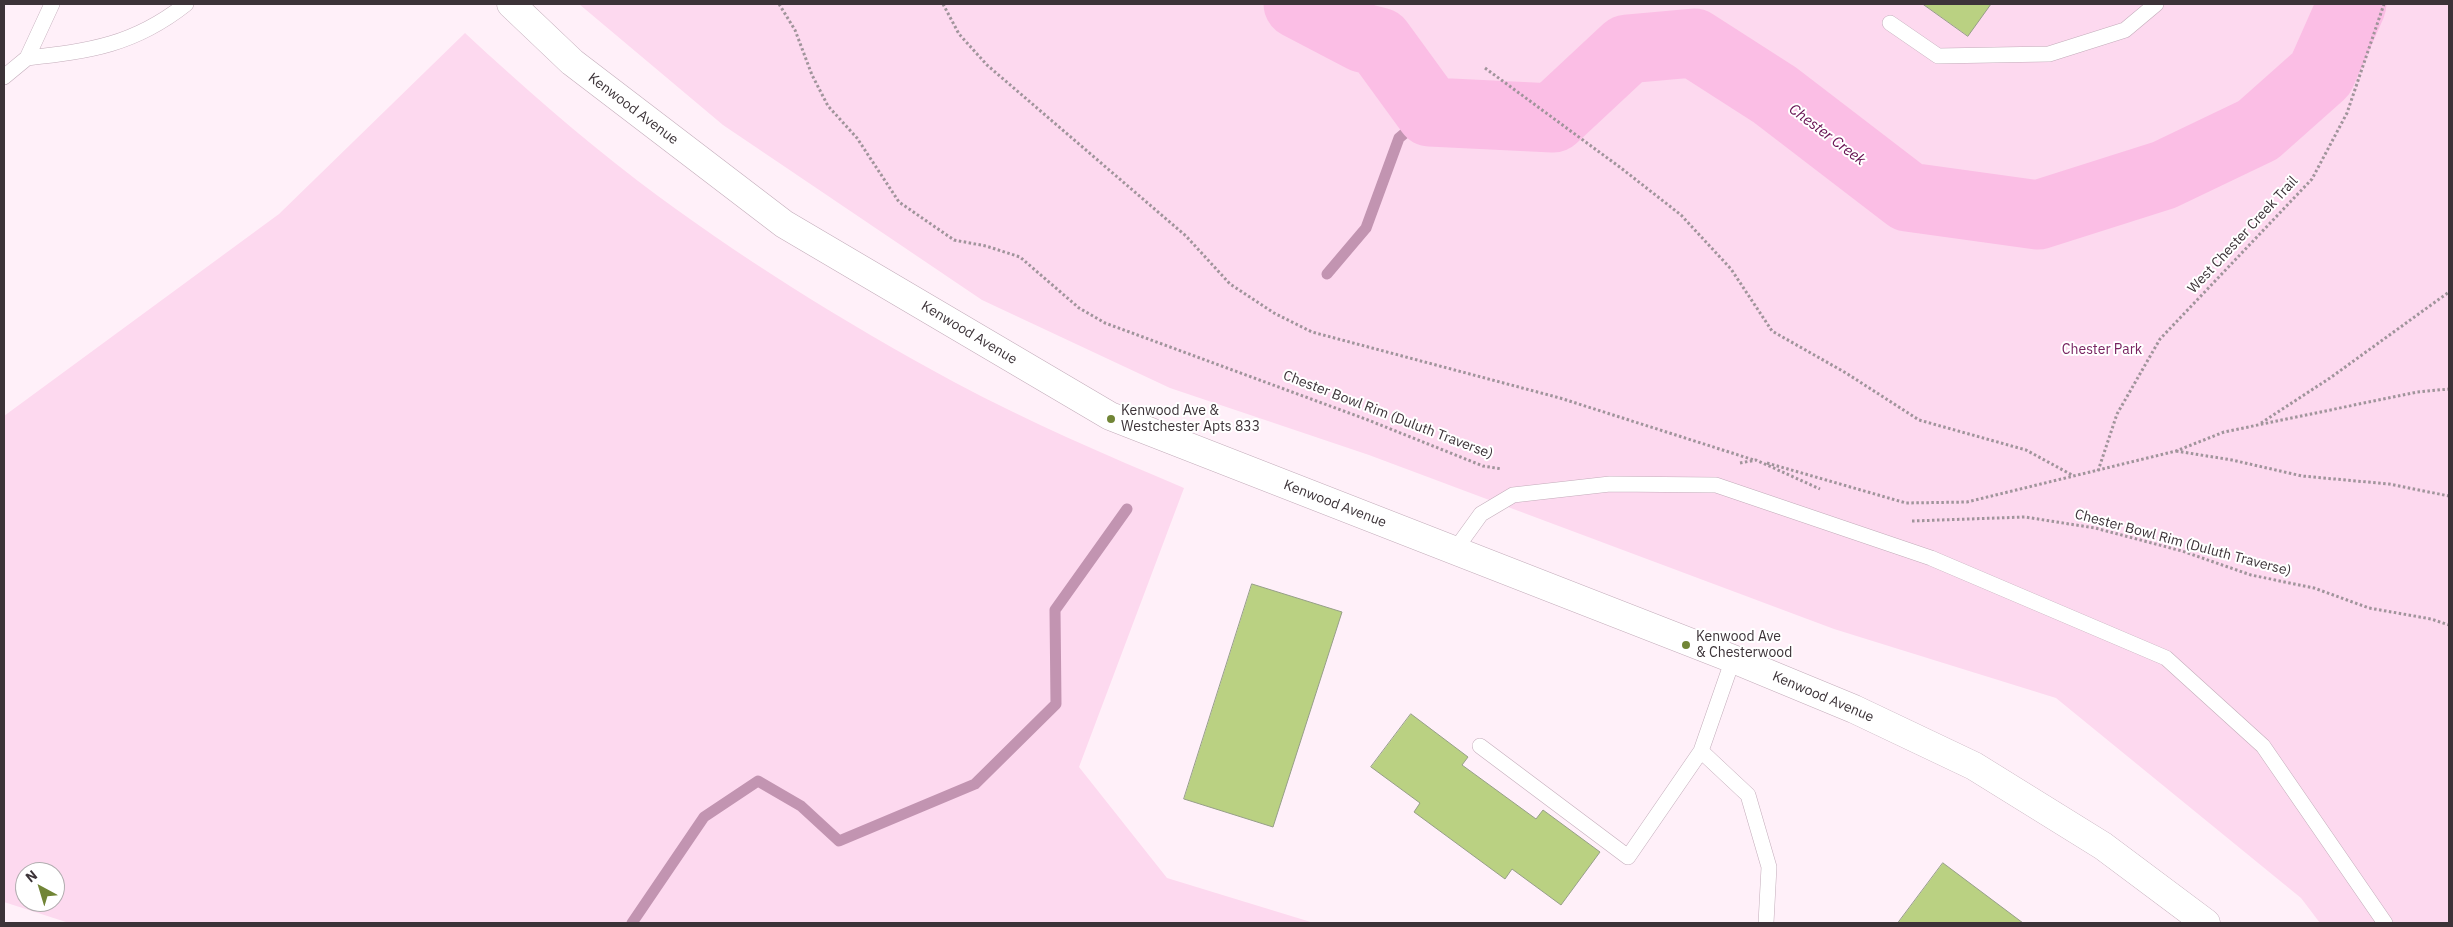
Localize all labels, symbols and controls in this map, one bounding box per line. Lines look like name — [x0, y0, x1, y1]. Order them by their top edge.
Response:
street label: Kenwood Avenue — [585, 70, 681, 148]
water label: Chester Creek — [1785, 100, 1869, 170]
street label: West Chester Creek Trail — [2184, 173, 2302, 297]
street label: Kenwood Avenue — [918, 298, 1020, 368]
park label: Chester Park — [2062, 342, 2142, 358]
street label: Chester Bowl Rim (Duluth Traverse) — [1281, 367, 1495, 463]
place label: Kenwood Ave & Westchester Apts 833 — [1121, 403, 1260, 436]
marker: Kenwood Ave & Westchester Apts 833 — [1105, 413, 1117, 425]
street label: Kenwood Avenue — [1281, 477, 1389, 531]
street label: Chester Bowl Rim (Duluth Traverse) — [2073, 506, 2293, 580]
place label: Kenwood Ave & Chesterwood — [1696, 629, 1792, 662]
marker: Kenwood Ave & Chesterwood — [1680, 639, 1692, 651]
street label: Kenwood Avenue — [1770, 668, 1876, 726]
north arrow — [15, 862, 65, 912]
text: N — [22, 866, 41, 886]

